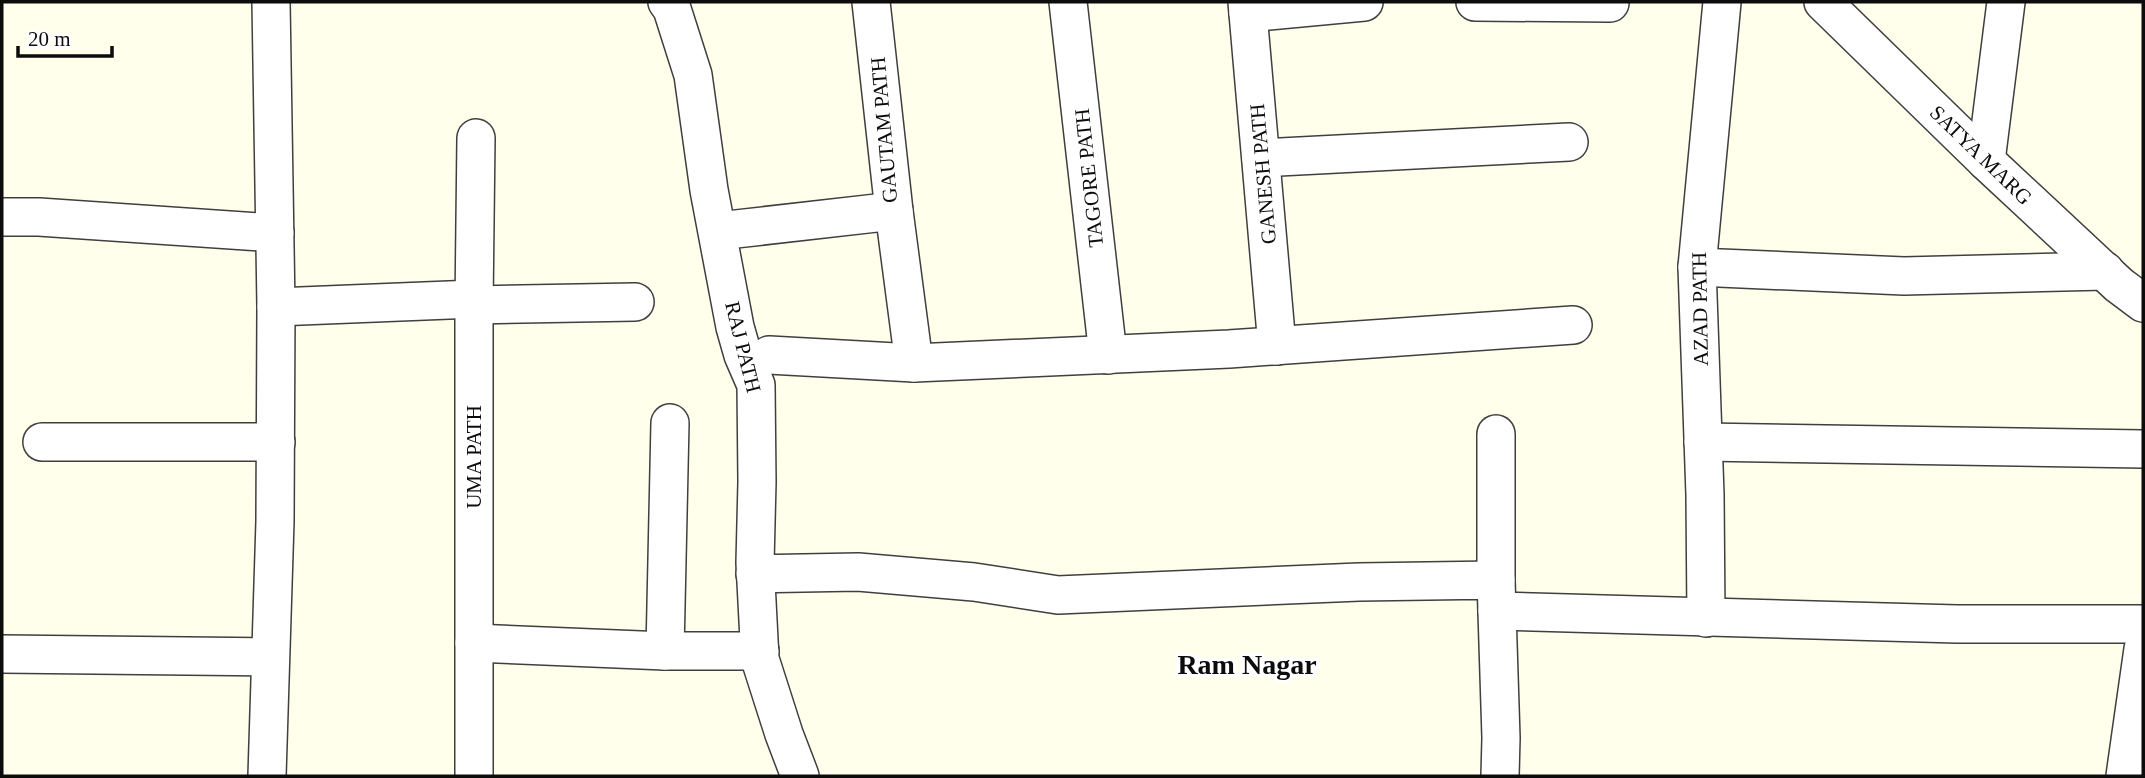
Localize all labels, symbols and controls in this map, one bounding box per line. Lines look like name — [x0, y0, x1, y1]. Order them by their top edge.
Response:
scale bar — [18, 14, 112, 58]
text: 20 m — [28, 27, 71, 51]
street label: GAUTAM PATH — [866, 56, 902, 204]
street label: SATYA MARG — [1925, 100, 2037, 210]
street label: GANESH PATH — [1245, 103, 1281, 245]
street label: TAGORE PATH — [1070, 107, 1108, 249]
street label: AZAD PATH — [1687, 252, 1713, 366]
street label: RAJ PATH — [720, 299, 766, 395]
street label: UMA PATH — [462, 405, 486, 509]
district label: Ram Nagar — [1177, 649, 1317, 680]

